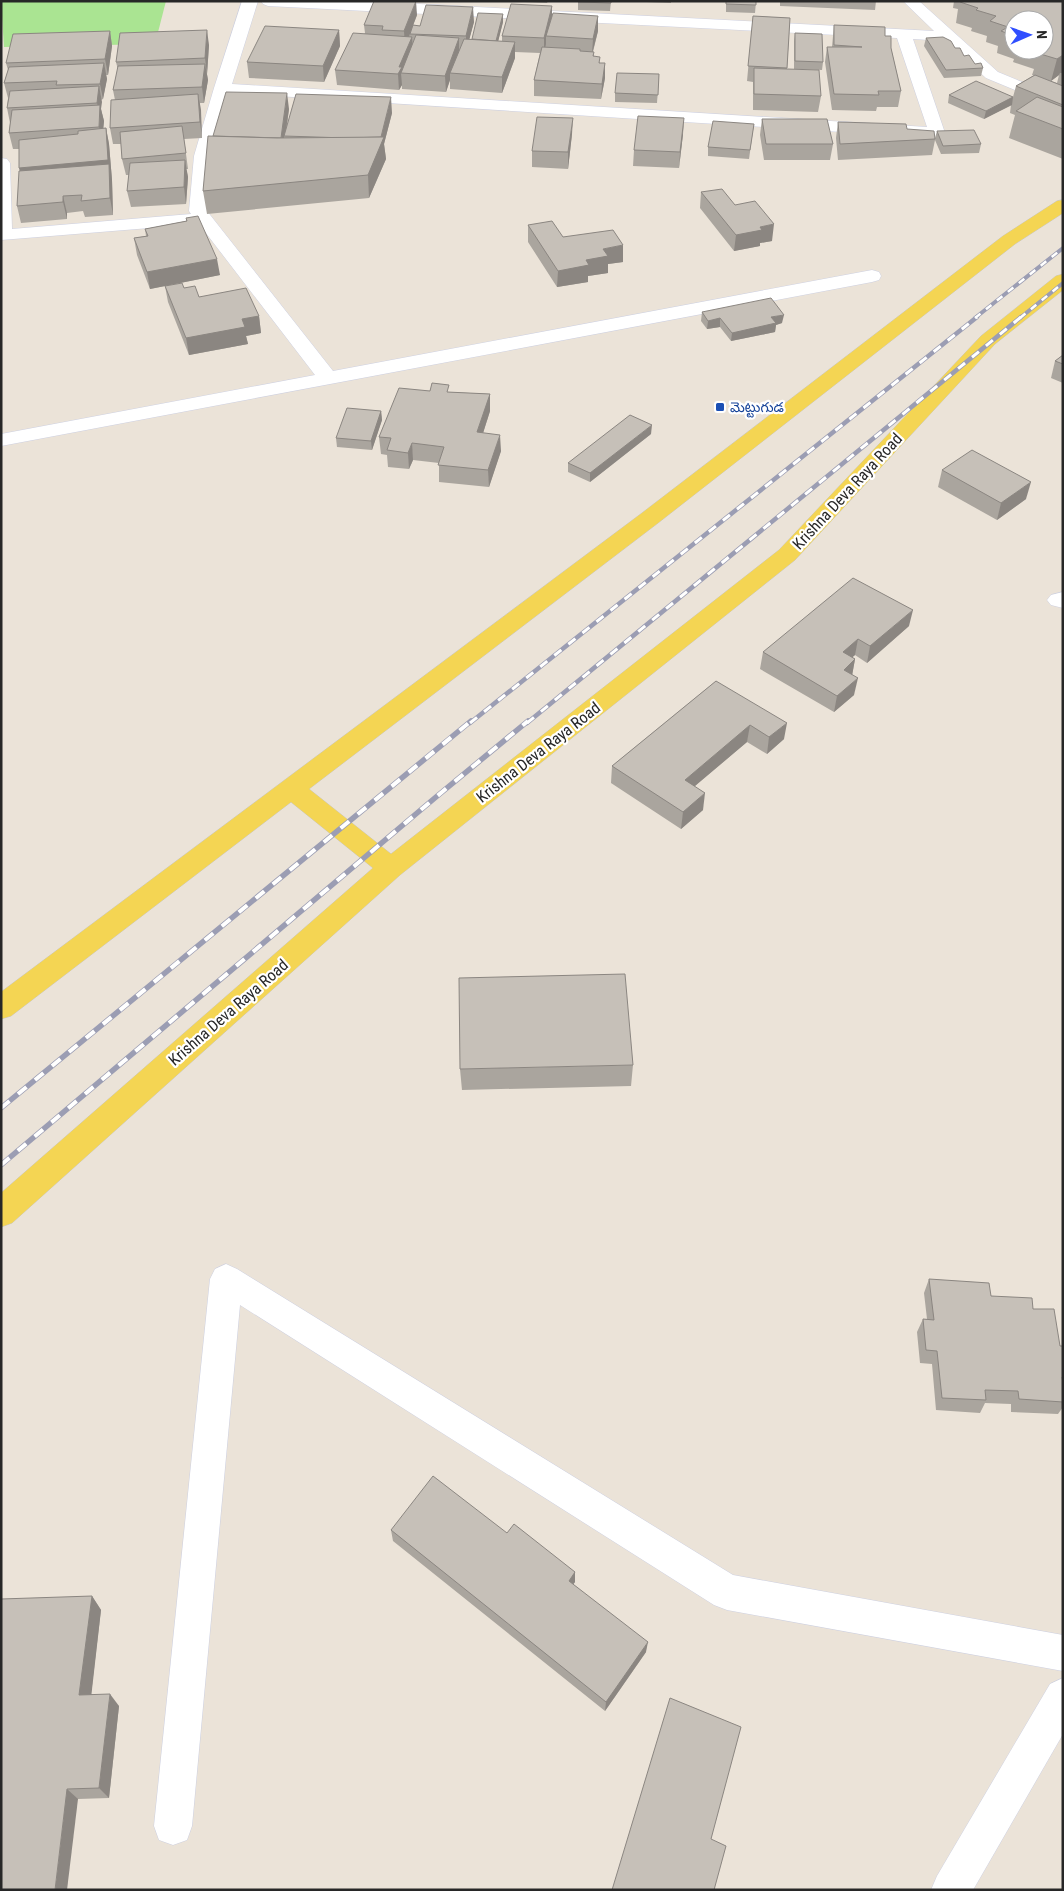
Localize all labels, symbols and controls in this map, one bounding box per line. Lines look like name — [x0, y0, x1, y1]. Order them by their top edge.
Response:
north arrow — [1004, 10, 1054, 60]
text: N — [1034, 30, 1050, 39]
place label: మెట్టుగుడ — [730, 399, 784, 418]
marker: మెట్టుగుడ — [714, 401, 726, 413]
street label: Krishna Deva Raya Road — [789, 429, 906, 553]
street label: Krishna Deva Raya Road — [473, 698, 604, 807]
street label: Krishna Deva Raya Road — [165, 955, 292, 1069]

